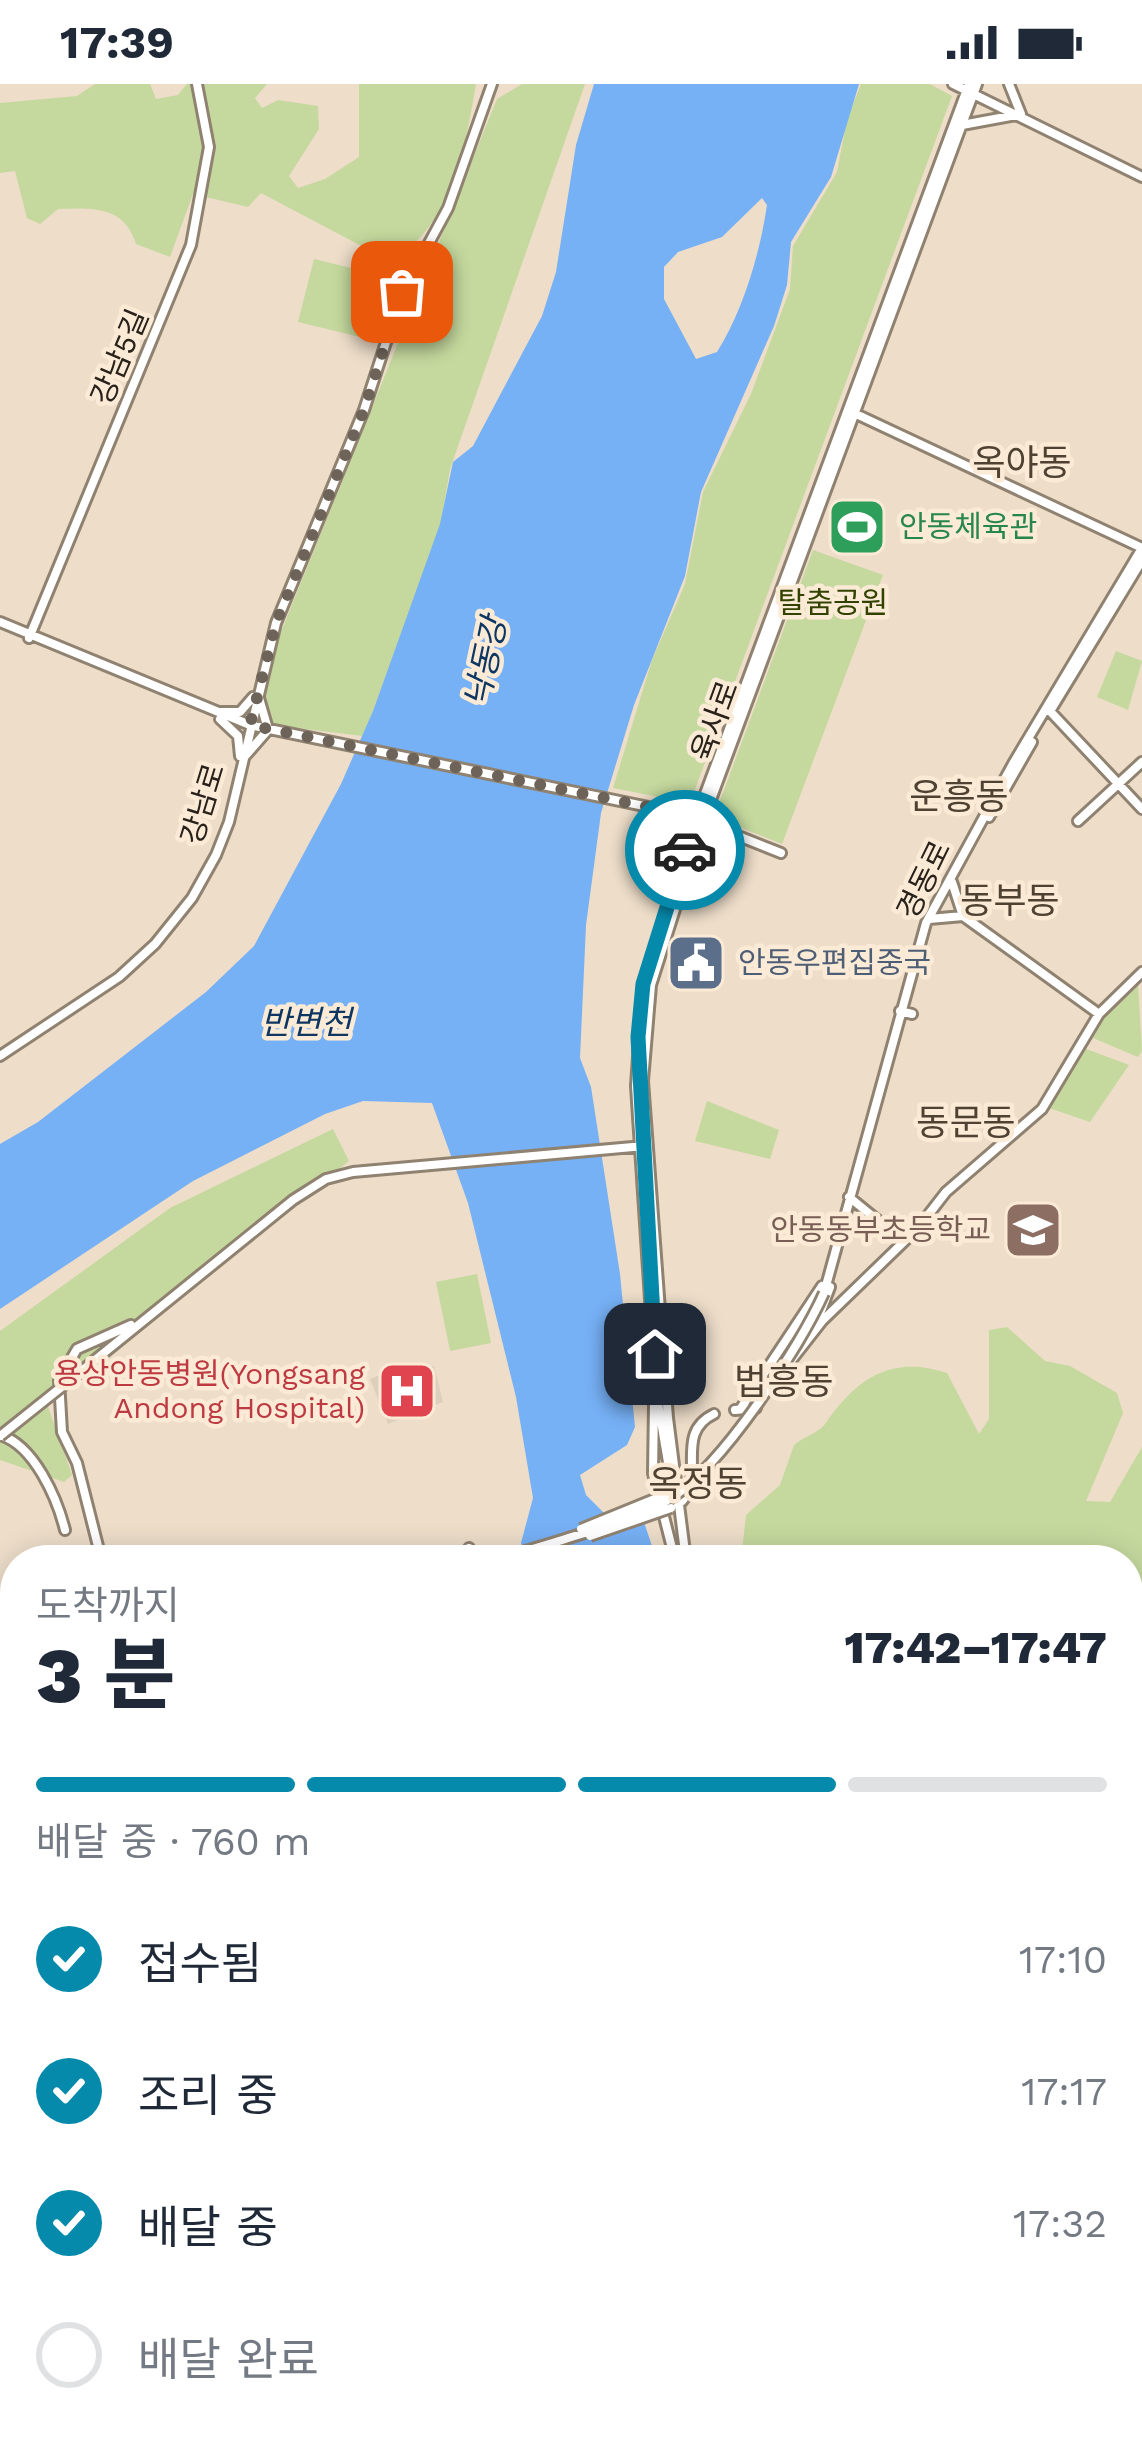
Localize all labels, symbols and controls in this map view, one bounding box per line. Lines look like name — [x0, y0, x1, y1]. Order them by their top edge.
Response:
text: 17:39 — [60, 16, 174, 69]
pin — [351, 241, 453, 343]
icon: bag — [369, 259, 435, 325]
street label: 강남5길 — [84, 304, 155, 410]
district label: 옥야동 — [972, 442, 1072, 484]
sports icon: 안동체육관 — [826, 496, 888, 558]
place label: 안동체육관 — [899, 509, 1037, 544]
park label: 탈춤공원 — [778, 585, 888, 620]
water label: 낙동강 — [457, 609, 515, 711]
street label: 육사로 — [684, 676, 745, 766]
street label: 강남로 — [174, 759, 231, 849]
district label: 운흥동 — [909, 776, 1009, 818]
courier — [625, 790, 745, 910]
icon: car — [652, 817, 718, 883]
street label: 경동로 — [890, 835, 957, 925]
district label: 동부동 — [960, 880, 1060, 922]
public building icon: 안동우편집중국 — [665, 932, 727, 994]
place label: 안동우편집중국 — [738, 945, 931, 980]
water label: 반변천 — [260, 1003, 355, 1042]
district label: 동문동 — [916, 1102, 1016, 1144]
school or university icon: 안동동부초등학교 — [1002, 1199, 1064, 1261]
place label: 안동동부초등학교 — [770, 1212, 991, 1247]
pin — [604, 1303, 706, 1405]
icon: home — [622, 1321, 688, 1387]
place label: 용상안동병원(Yongsang Andong Hospital) — [54, 1356, 365, 1425]
hospital icon: 용상안동병원(Yongsang Andong Hospital) — [376, 1360, 438, 1422]
district label: 법흥동 — [734, 1361, 834, 1403]
district label: 옥정동 — [648, 1463, 748, 1505]
text: 도착까지 — [36, 1583, 180, 1628]
text: 17:42–17:47 — [844, 1621, 1107, 1674]
text: 3 분 — [36, 1629, 175, 1721]
text: 배달 중 · 760 m — [36, 1819, 310, 1864]
icon: check — [36, 1926, 102, 1992]
text: 접수됨 — [138, 1937, 262, 1990]
text: 17:10 — [1019, 1937, 1107, 1982]
icon: check — [36, 2058, 102, 2124]
text: 조리 중 — [138, 2069, 278, 2122]
text: 17:17 — [1021, 2069, 1107, 2114]
icon: check — [36, 2190, 102, 2256]
text: 배달 중 — [138, 2201, 278, 2254]
text: 17:32 — [1013, 2201, 1107, 2246]
text: 배달 완료 — [138, 2333, 319, 2386]

